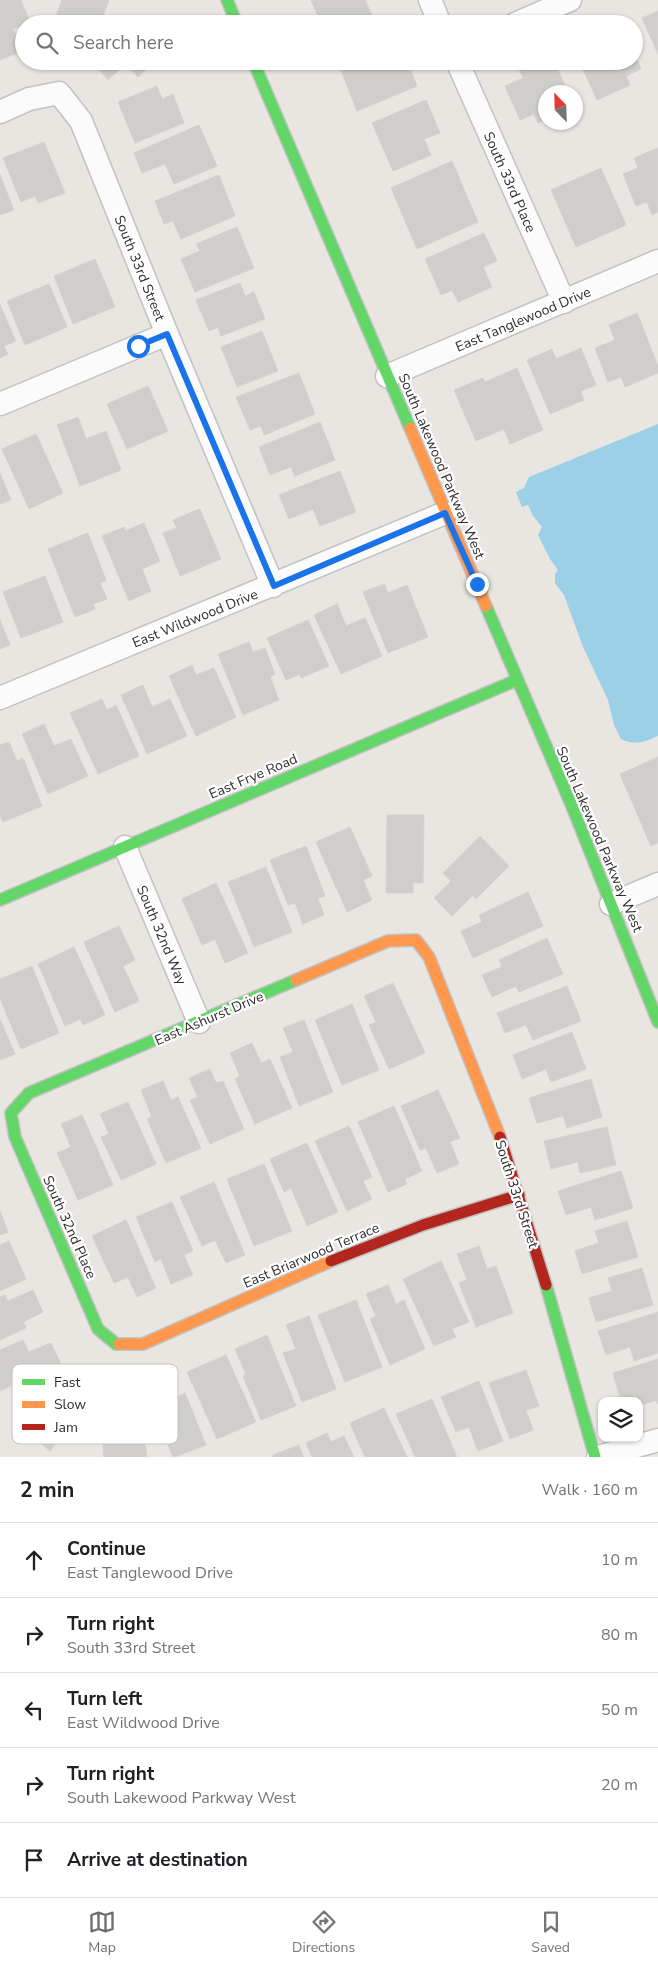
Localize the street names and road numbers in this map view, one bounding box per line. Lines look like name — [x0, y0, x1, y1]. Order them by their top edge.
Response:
street label: South 33rd Place — [479, 129, 540, 236]
street label: South 33rd Street — [110, 213, 169, 324]
street label: East Tanglewood Drive — [453, 282, 594, 357]
street label: South Lakewood Parkway West — [394, 370, 489, 562]
street label: East Wildwood Drive — [130, 585, 261, 652]
street label: South Lakewood Parkway West — [552, 743, 647, 935]
street label: East Frye Road — [206, 749, 300, 804]
street label: South 32nd Way — [132, 883, 191, 989]
street label: East Ashurst Drive — [152, 987, 267, 1050]
street label: South 33rd Street — [490, 1138, 543, 1251]
street label: South 32nd Place — [38, 1172, 101, 1282]
street label: East Briarwood Terrace — [240, 1218, 382, 1293]

